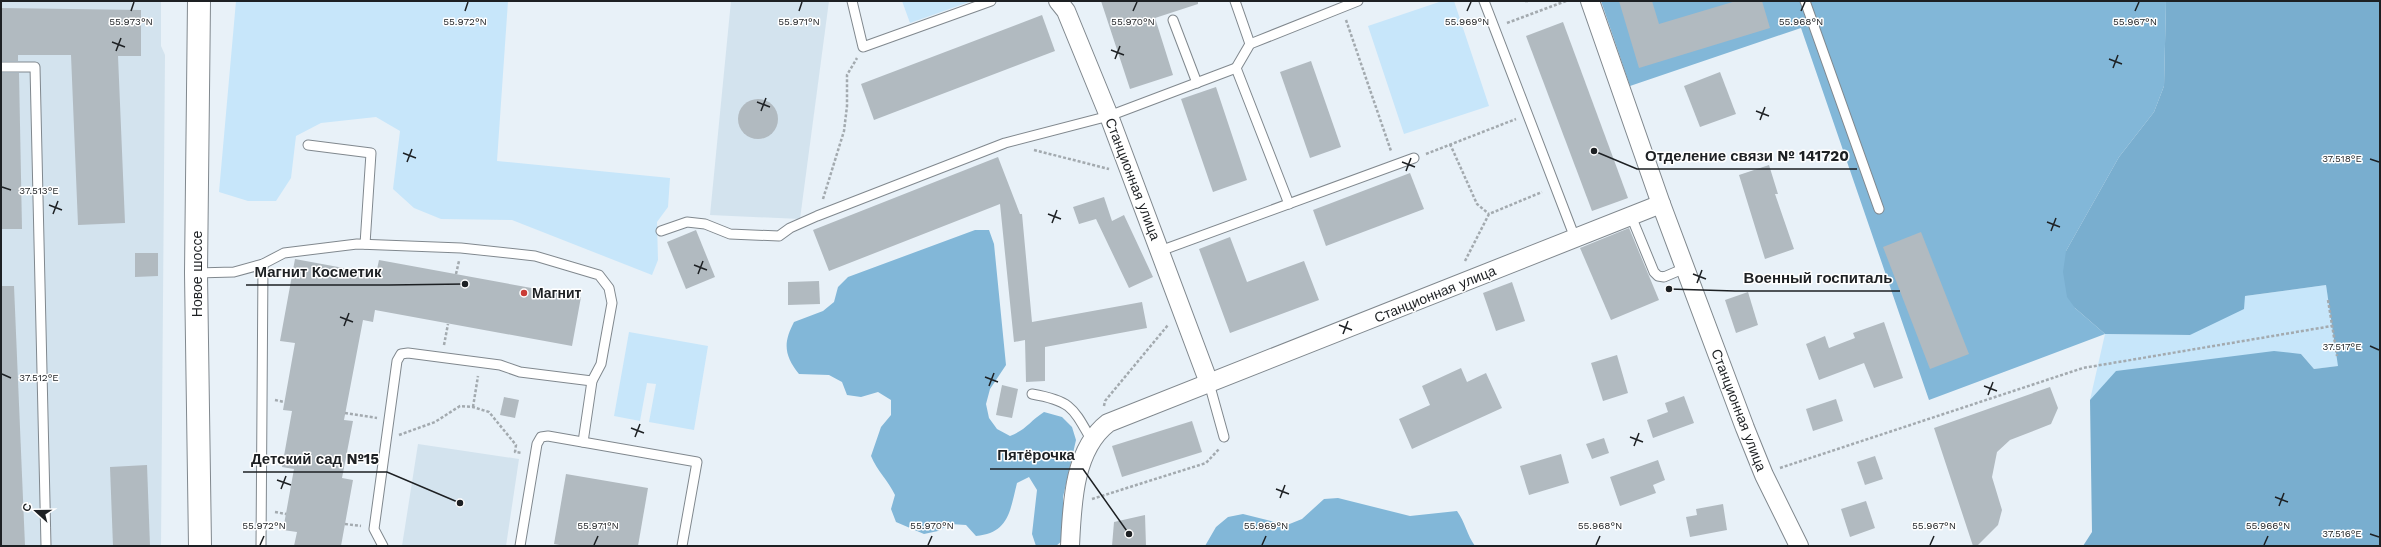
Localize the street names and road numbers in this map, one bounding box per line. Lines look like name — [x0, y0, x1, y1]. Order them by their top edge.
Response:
street label: Станционная улица — [1102, 116, 1164, 243]
street label: Новое шоссе — [189, 231, 205, 317]
street label: Станционная улица — [1372, 262, 1498, 326]
street label: Станционная улица — [1708, 347, 1770, 474]

